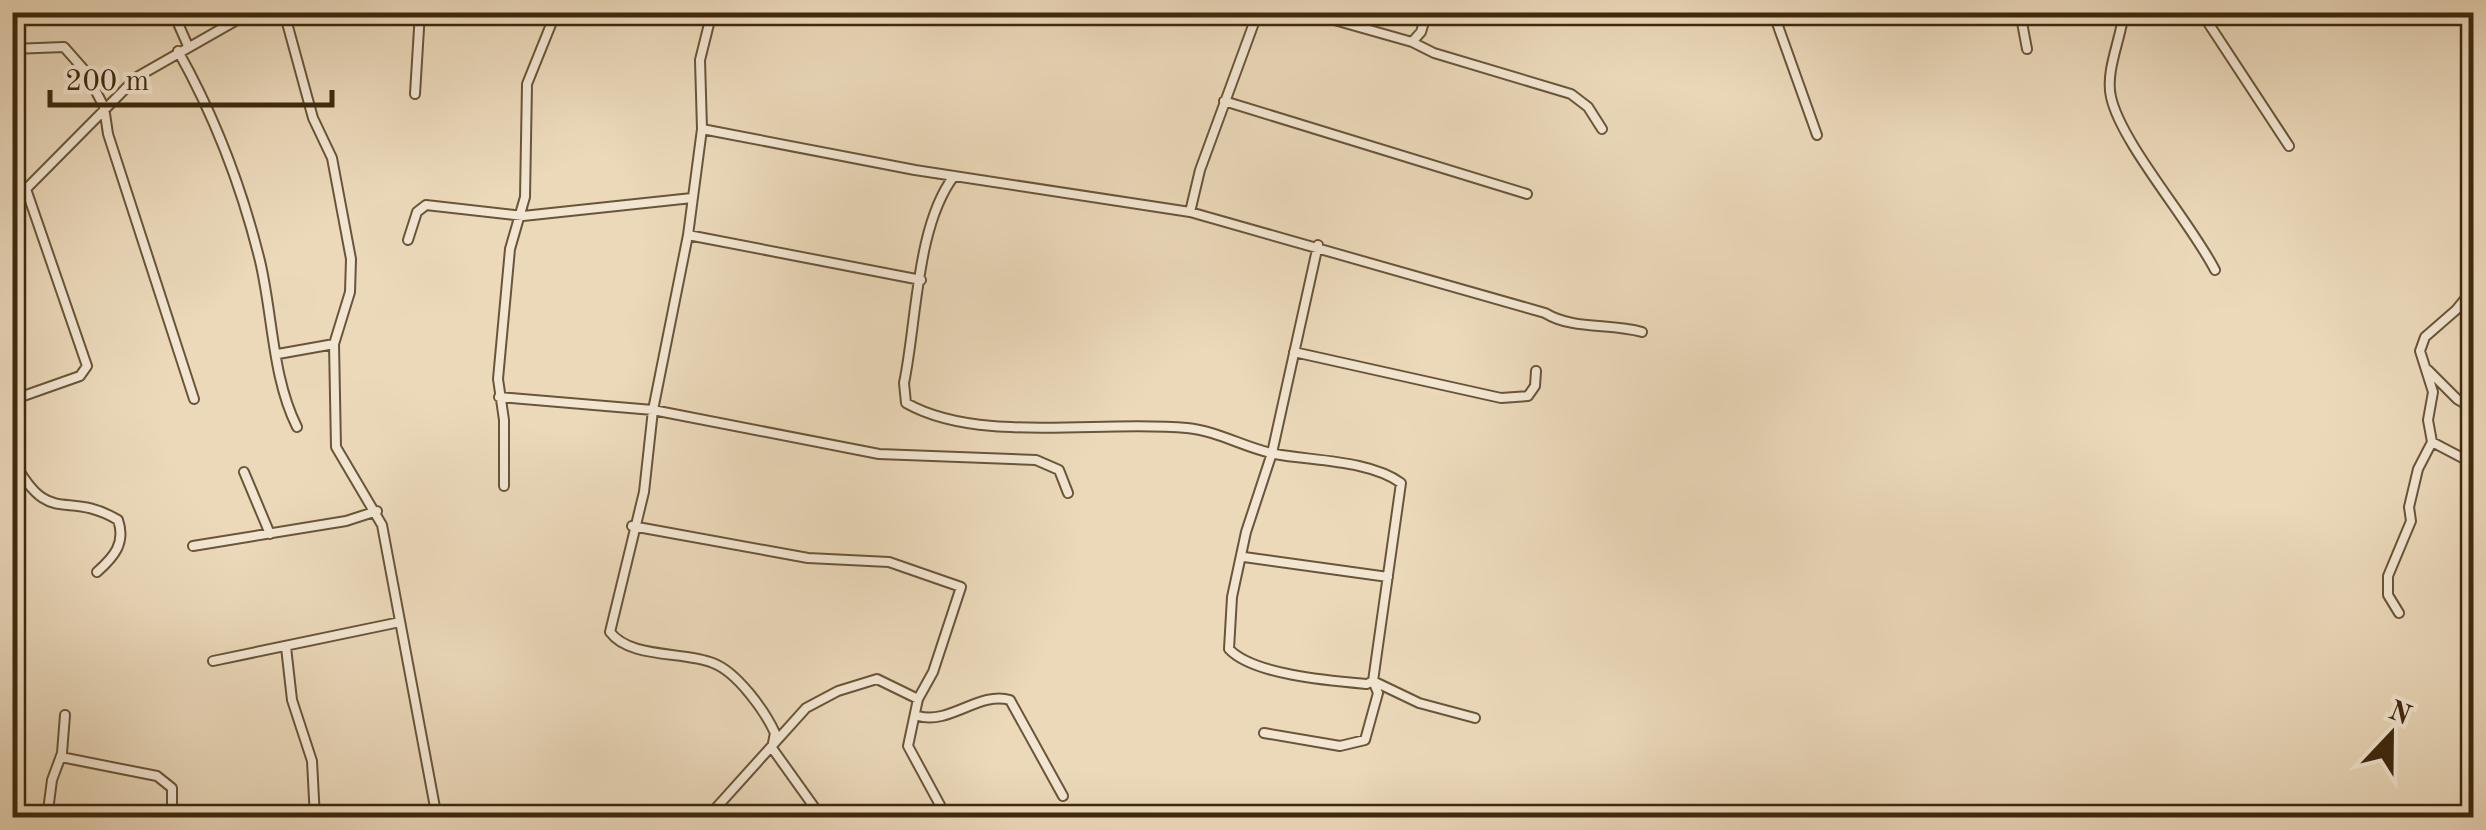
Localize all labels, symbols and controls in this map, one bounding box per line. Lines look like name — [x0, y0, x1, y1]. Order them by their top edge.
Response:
scale bar — [50, 45, 332, 107]
text: 200 m — [65, 67, 149, 97]
north arrow — [2341, 685, 2441, 785]
text: N — [2384, 698, 2415, 732]

